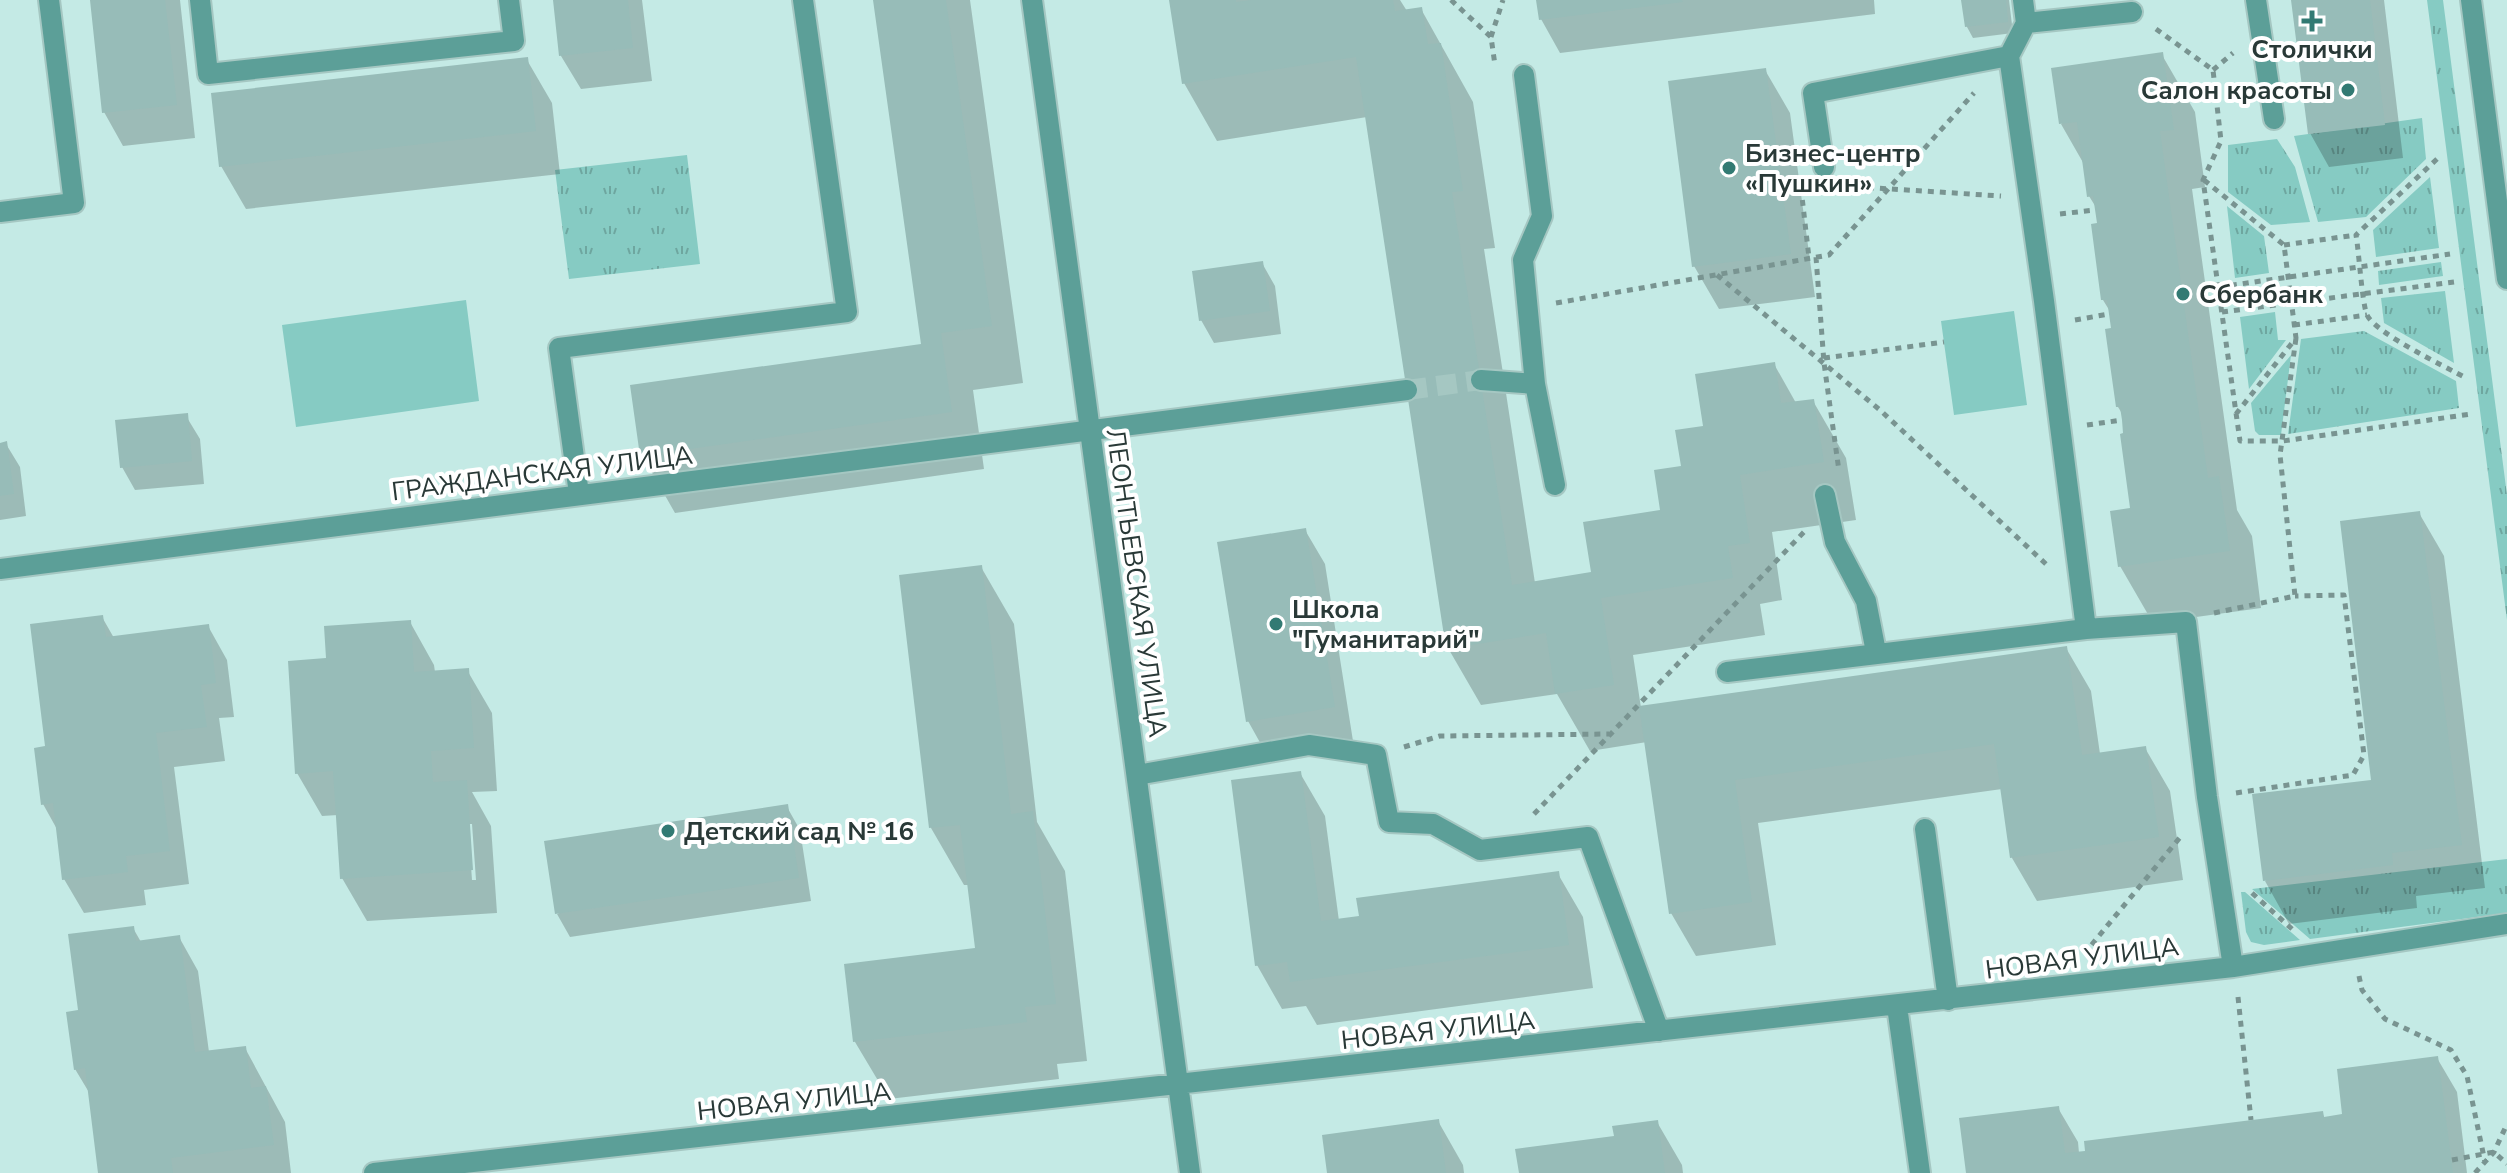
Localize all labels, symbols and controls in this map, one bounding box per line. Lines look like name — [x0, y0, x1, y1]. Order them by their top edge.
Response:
marker: Столички — [2303, 12, 2321, 30]
place label: Столички — [2251, 32, 2373, 67]
place label: Салон красоты — [2141, 73, 2332, 108]
marker: Салон красоты — [2339, 81, 2357, 99]
place label: Бизнес-центр «Пушкин» — [1745, 136, 1921, 201]
marker: Бизнес-центр «Пушкин» — [1720, 159, 1738, 177]
place label: Сбербанк — [2199, 277, 2323, 312]
marker: Сбербанк — [2174, 285, 2192, 303]
street label: ЛЕОНТЬЕВСКАЯ УЛИЦА — [1098, 427, 1175, 740]
street label: ГРАЖДАНСКАЯ УЛИЦА — [389, 438, 695, 509]
place label: Школа "Гуманитарий" — [1292, 592, 1480, 657]
marker: Школа "Гуманитарий" — [1267, 615, 1285, 633]
place label: Детский сад № 16 — [684, 814, 914, 849]
marker: Детский сад № 16 — [659, 822, 677, 840]
street label: НОВАЯ УЛИЦА — [1983, 929, 2181, 988]
street label: НОВАЯ УЛИЦА — [1339, 1003, 1537, 1058]
street label: НОВАЯ УЛИЦА — [695, 1074, 893, 1129]

